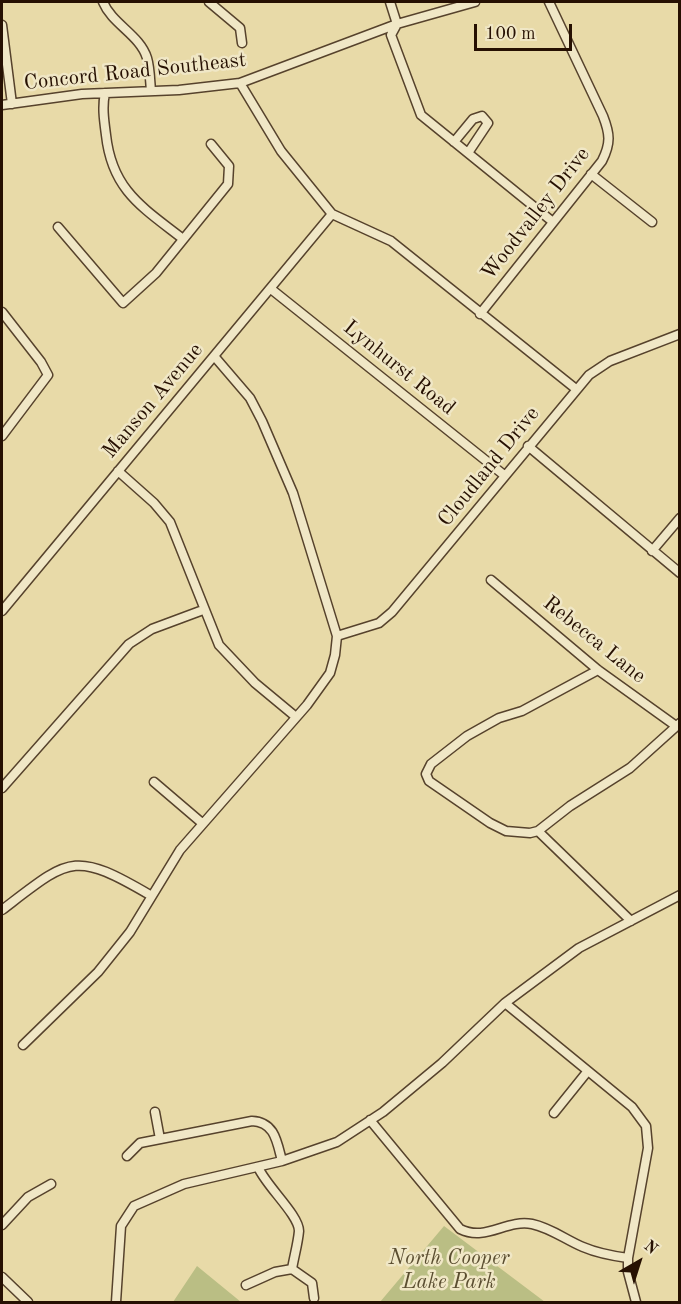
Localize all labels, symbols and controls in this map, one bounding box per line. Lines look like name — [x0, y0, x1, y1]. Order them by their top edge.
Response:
scale bar — [477, 12, 574, 50]
text: 100 m — [485, 25, 536, 43]
street label: Concord Road Southeast — [23, 48, 247, 96]
street label: Woodvalley Drive — [476, 143, 596, 285]
street label: Lynhurst Road — [338, 315, 460, 421]
street label: Manson Avenue — [97, 338, 209, 464]
street label: Cloudland Drive — [433, 402, 545, 532]
street label: Rebecca Lane — [537, 591, 651, 689]
north arrow — [609, 1232, 669, 1292]
text: N — [641, 1238, 660, 1258]
park label: North Cooper Lake Park — [388, 1245, 510, 1295]

